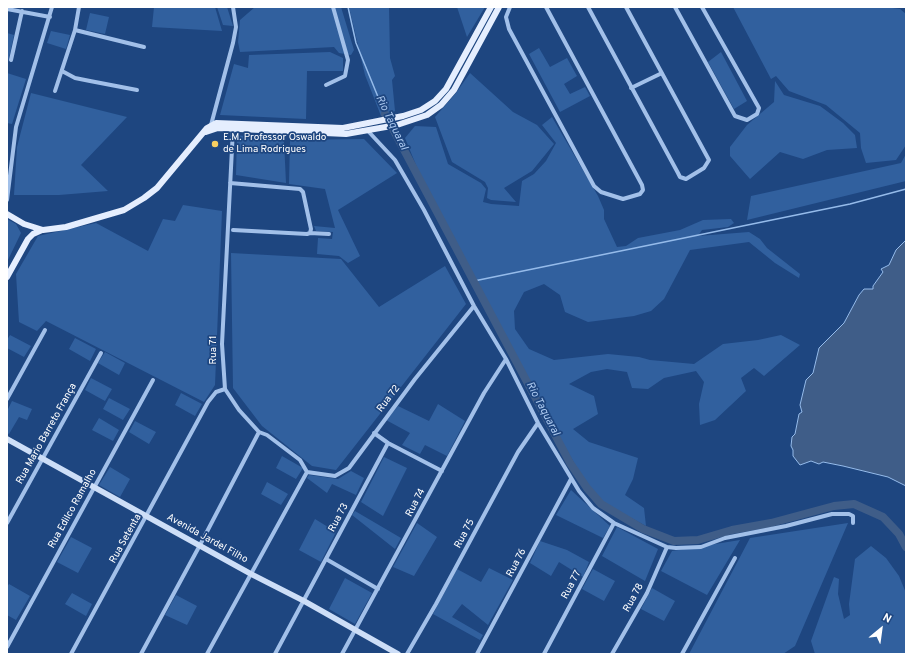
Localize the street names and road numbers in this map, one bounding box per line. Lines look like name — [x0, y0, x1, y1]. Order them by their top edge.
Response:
street label: Rua 71 — [208, 336, 220, 364]
street label: Rua Mario Barreto França — [14, 381, 80, 487]
street label: Rua 72 — [375, 383, 403, 415]
street label: Rua Edilco Ramalho — [46, 467, 100, 551]
street label: Rua 74 — [404, 487, 428, 519]
street label: Rua 73 — [326, 502, 352, 534]
street label: Rua Setenta — [108, 512, 144, 566]
street label: Avenida Jardel Filho — [164, 512, 250, 566]
street label: Rua 75 — [452, 517, 478, 551]
street label: Rua 76 — [505, 547, 529, 579]
street label: Rua 77 — [560, 569, 584, 601]
street label: Rua 78 — [621, 582, 647, 614]

